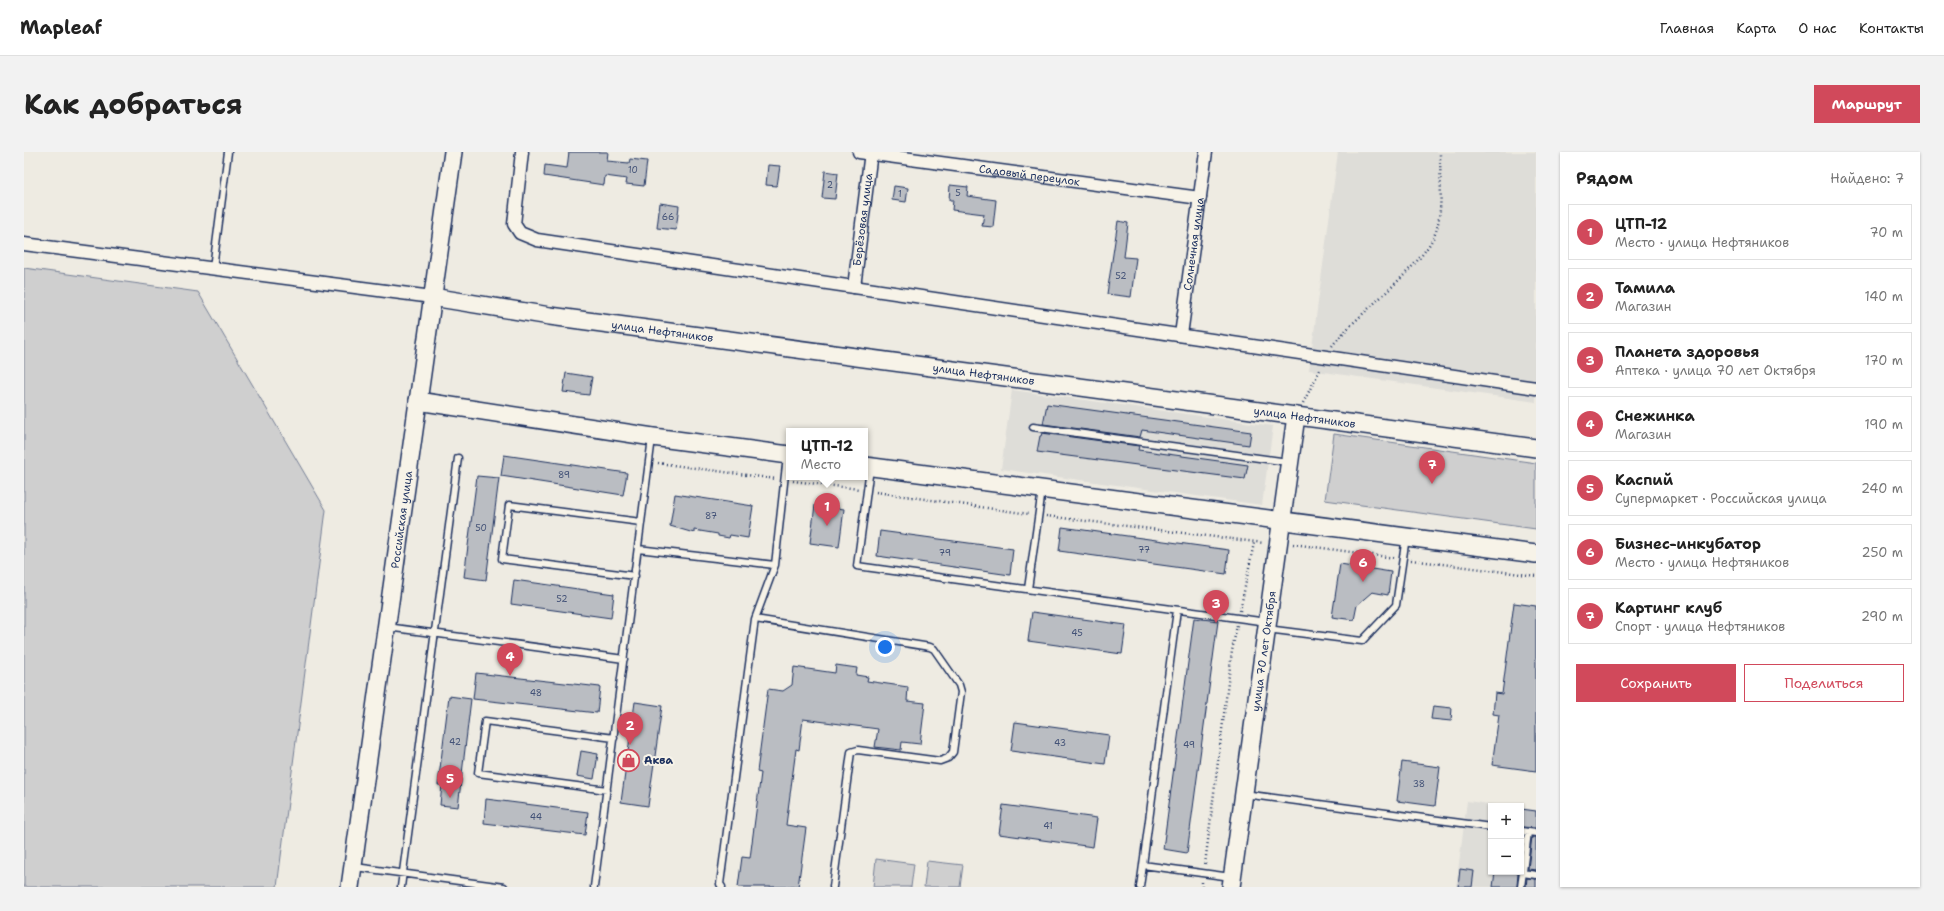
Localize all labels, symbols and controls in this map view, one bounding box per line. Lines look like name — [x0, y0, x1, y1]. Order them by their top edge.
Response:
text: Mapleaf — [20, 15, 102, 40]
text: Главная — [1660, 19, 1714, 37]
text: Карта — [1736, 19, 1776, 37]
text: О нас — [1798, 19, 1837, 37]
text: Контакты — [1859, 19, 1924, 37]
text: Как добраться — [24, 85, 243, 123]
button: Маршрут — [1814, 85, 1920, 123]
street label: Садовый переулок — [978, 161, 1081, 189]
house number: 10 — [628, 164, 638, 176]
text: Рядом — [1576, 167, 1633, 189]
text: Найдено: 7 — [1830, 170, 1904, 187]
street label: Берёзовая улица — [849, 172, 876, 267]
house number: 2 — [827, 179, 833, 191]
house number: 5 — [955, 187, 961, 199]
house number: 1 — [898, 188, 902, 200]
street label: Солнечная улица — [1180, 196, 1207, 291]
house number: 66 — [662, 211, 674, 223]
text: ЦТП-12 — [1615, 214, 1667, 234]
text: 1 — [1587, 224, 1593, 241]
text: 70 m — [1869, 224, 1903, 241]
text: Место · улица Нефтяников — [1615, 234, 1789, 251]
house number: 52 — [1115, 270, 1127, 282]
text: Тамила — [1615, 278, 1675, 298]
text: 2 — [1585, 288, 1595, 305]
text: 140 m — [1864, 288, 1903, 305]
text: Магазин — [1615, 298, 1671, 315]
street label: улица Нефтяников — [611, 317, 715, 345]
text: Планета здоровья — [1615, 342, 1759, 362]
text: 3 — [1585, 352, 1595, 369]
text: 170 m — [1865, 352, 1903, 369]
street label: улица Нефтяников — [932, 360, 1036, 388]
text: Аптека · улица 70 лет Октября — [1615, 362, 1816, 379]
street label: улица Нефтяников — [1253, 403, 1357, 431]
text: Снежинка — [1615, 406, 1695, 426]
text: 4 — [1585, 416, 1595, 433]
text: 190 m — [1864, 416, 1903, 433]
text: Магазин — [1615, 426, 1671, 443]
popup — [786, 428, 868, 480]
text: ЦТП-12 — [801, 436, 853, 456]
pin: 7 — [1419, 451, 1445, 484]
text: Место — [801, 456, 841, 473]
house number: 89 — [558, 469, 570, 481]
street label: Российская улица — [387, 470, 416, 569]
text: Каспий — [1615, 470, 1673, 490]
text: 5 — [1586, 480, 1594, 497]
text: 240 m — [1861, 480, 1903, 497]
text: Супермаркет · Российская улица — [1615, 490, 1827, 507]
pin: 1 — [814, 493, 840, 526]
house number: 87 — [705, 510, 717, 522]
house number: 50 — [475, 522, 487, 534]
text: Бизнес-инкубатор — [1615, 534, 1761, 554]
house number: 77 — [1138, 544, 1150, 556]
text: 6 — [1585, 544, 1595, 561]
text: 250 m — [1862, 544, 1903, 561]
house number: 79 — [939, 547, 951, 559]
pin: 6 — [1350, 549, 1376, 582]
text: Место · улица Нефтяников — [1615, 554, 1789, 571]
pin: 3 — [1203, 590, 1229, 623]
street label: улица 70 лет Октября — [1248, 590, 1279, 712]
house number: 52 — [556, 593, 568, 605]
text: Картинг клуб — [1615, 598, 1722, 618]
text: 7 — [1585, 608, 1595, 625]
text: 290 m — [1861, 608, 1903, 625]
text: Спорт · улица Нефтяников — [1615, 618, 1785, 635]
house number: 45 — [1071, 627, 1083, 639]
your location — [875, 637, 895, 657]
pin: 4 — [497, 643, 523, 676]
button: Сохранить — [1576, 664, 1736, 702]
button: Поделиться — [1744, 664, 1904, 702]
house number: 48 — [530, 687, 542, 699]
pin: 2 — [617, 712, 643, 745]
house number: 42 — [449, 736, 461, 748]
house number: 43 — [1054, 737, 1066, 749]
house number: 49 — [1183, 739, 1195, 751]
shop icon: Аква — [616, 747, 642, 773]
place label: Аква — [644, 753, 674, 768]
pin: 5 — [437, 765, 463, 798]
house number: 38 — [1413, 778, 1425, 790]
map controls — [1488, 803, 1524, 875]
button: + — [1488, 803, 1524, 839]
house number: 44 — [530, 811, 542, 823]
house number: 41 — [1043, 820, 1053, 832]
button: − — [1488, 839, 1524, 875]

